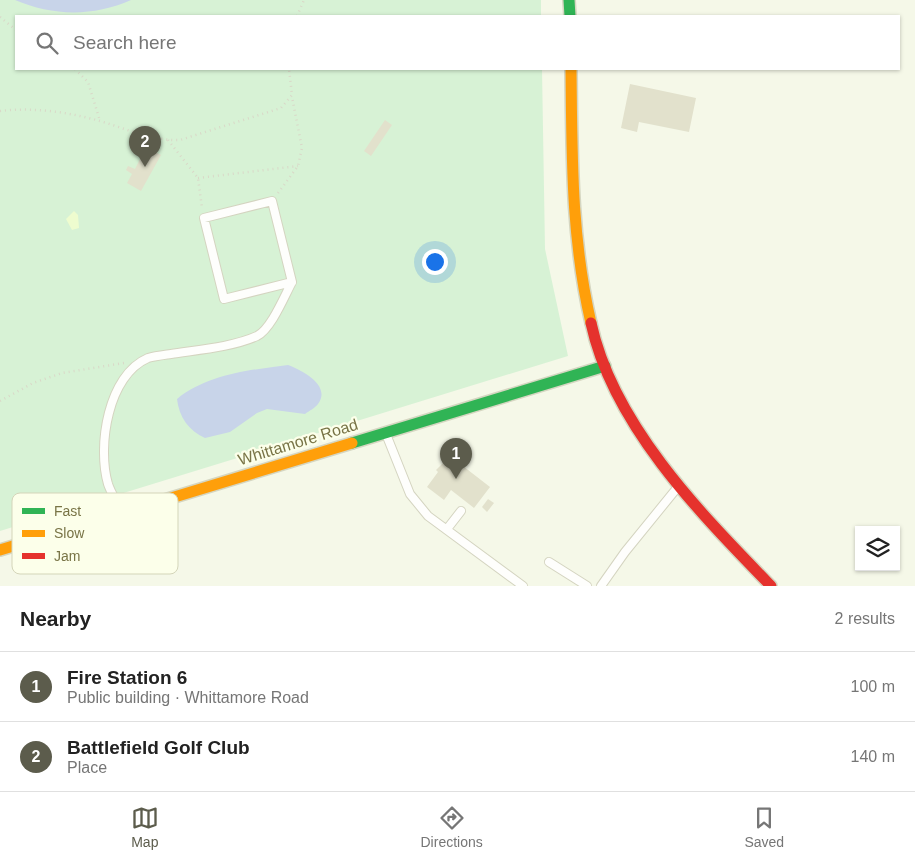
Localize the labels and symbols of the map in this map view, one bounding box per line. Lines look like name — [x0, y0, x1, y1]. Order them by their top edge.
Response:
pin: 2 — [129, 126, 161, 167]
your location — [422, 249, 448, 275]
street label: Whittamore Road — [236, 416, 360, 468]
pin: 1 — [440, 438, 472, 479]
legend — [12, 493, 178, 574]
text: Fast — [54, 503, 81, 519]
text: Slow — [54, 525, 85, 541]
text: Jam — [54, 548, 80, 564]

